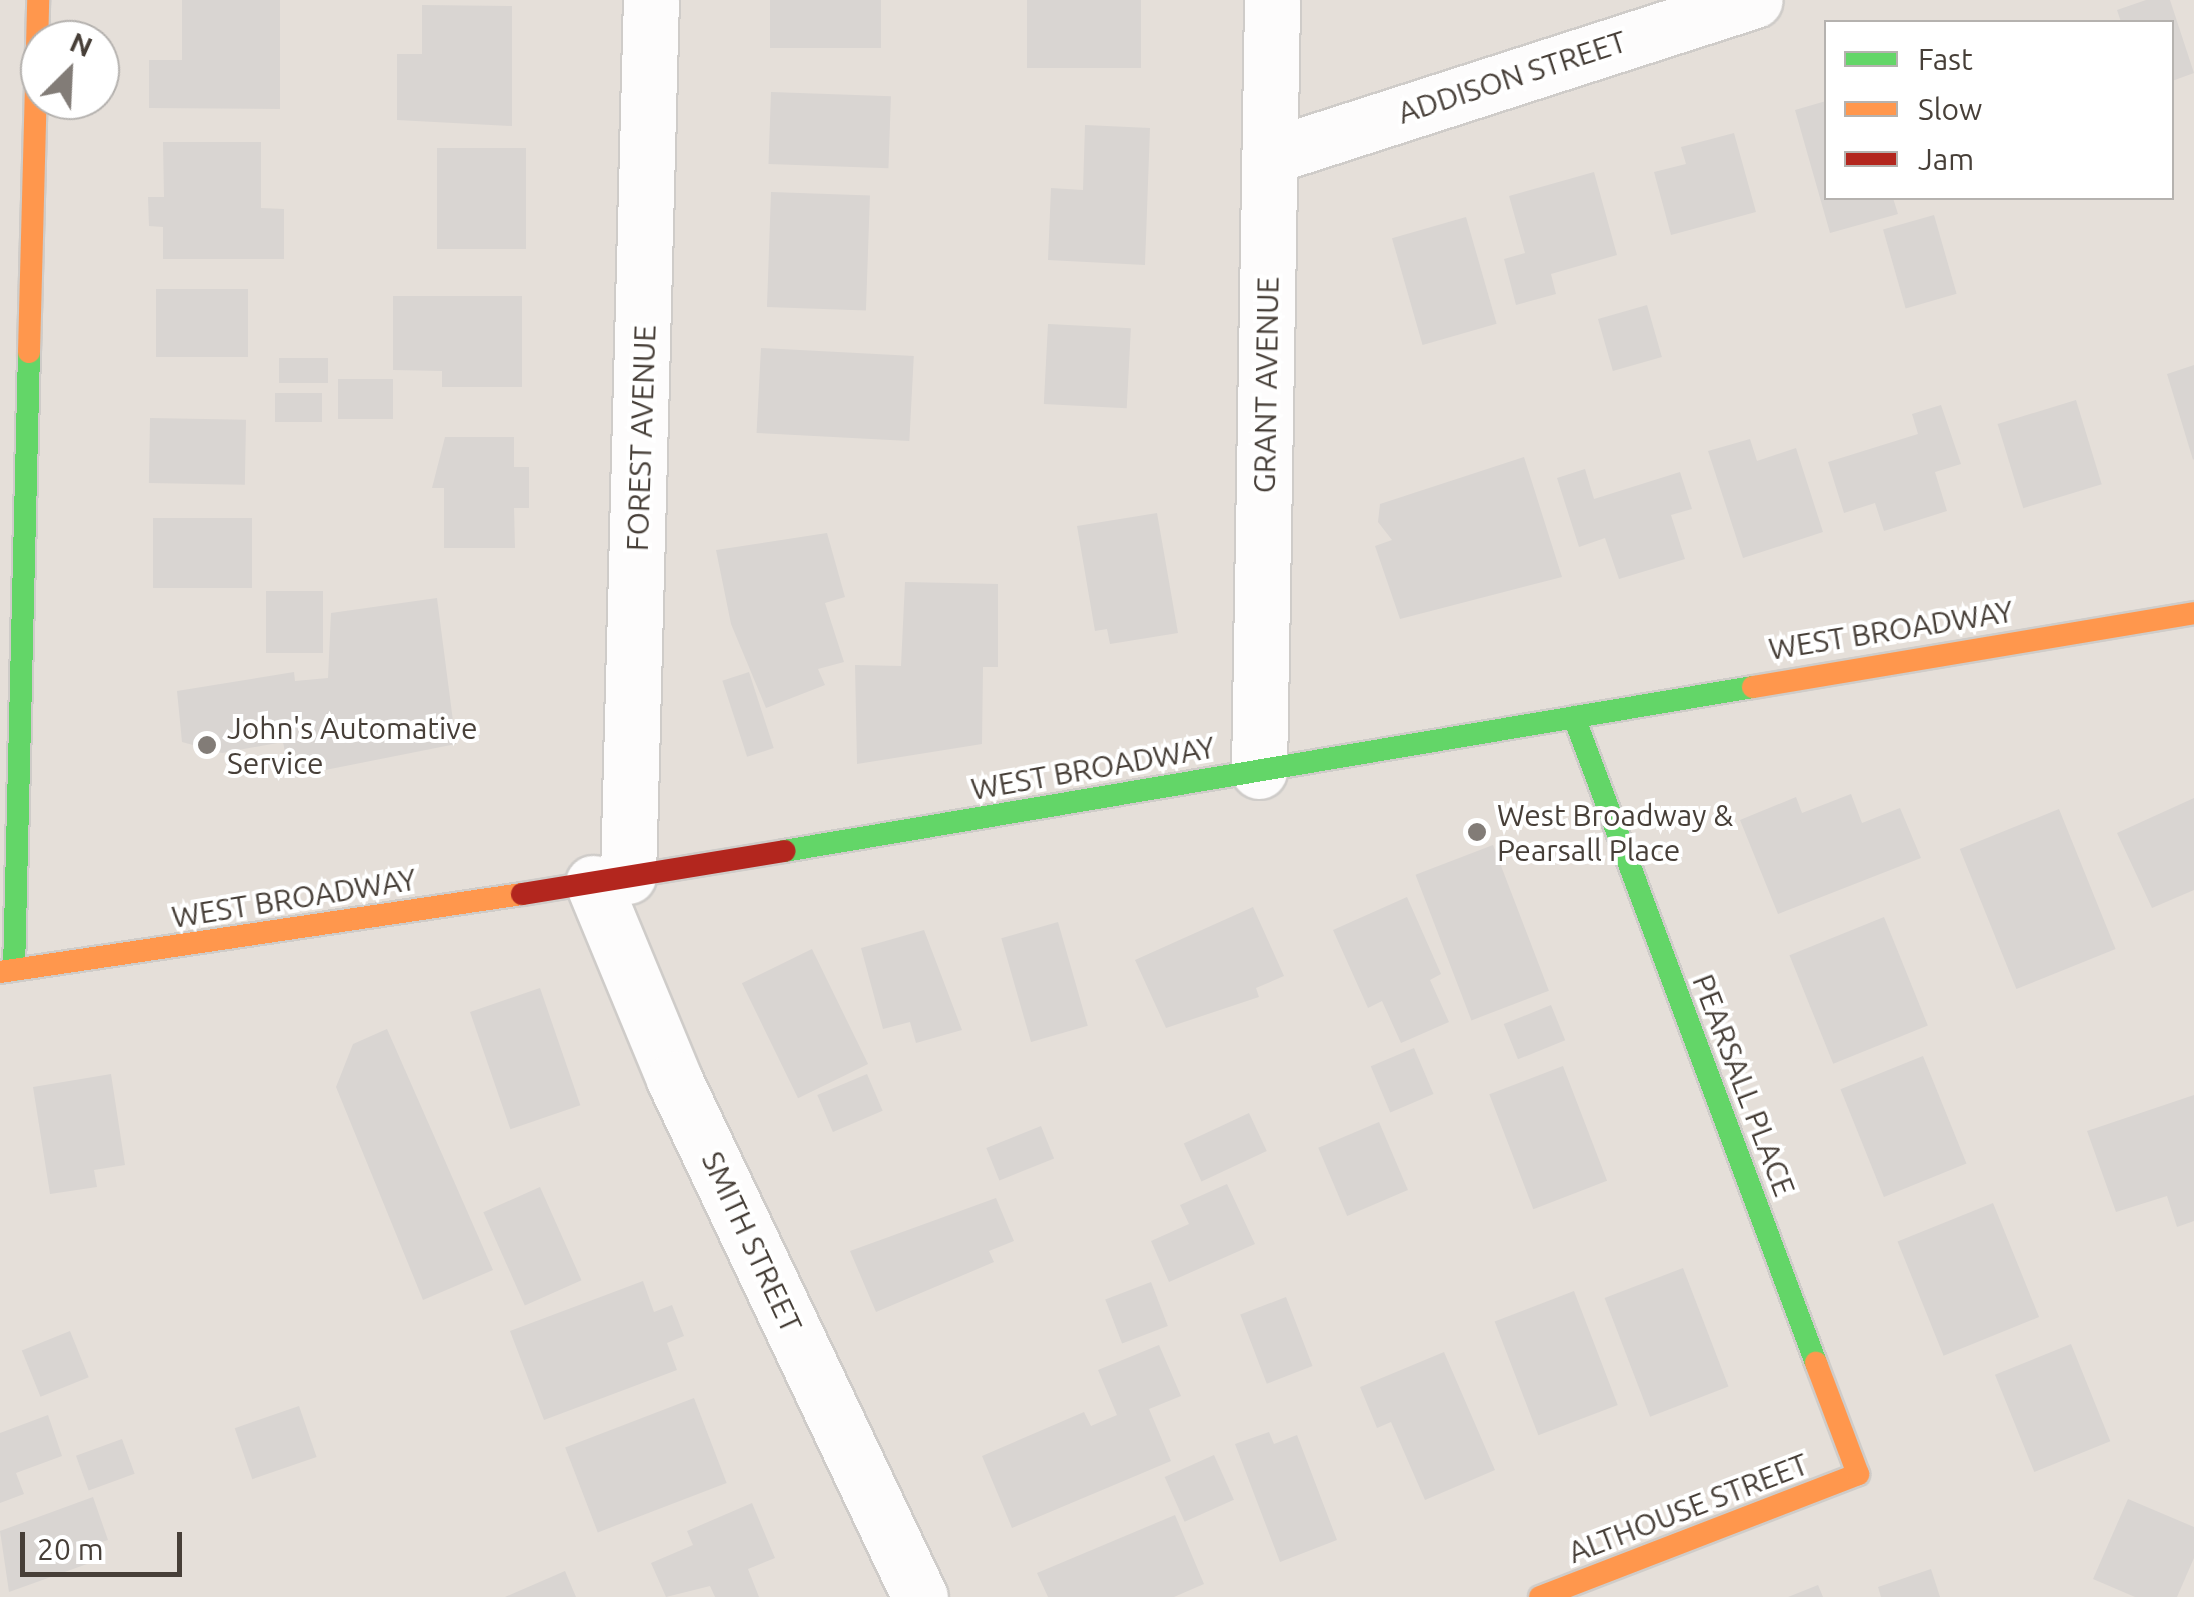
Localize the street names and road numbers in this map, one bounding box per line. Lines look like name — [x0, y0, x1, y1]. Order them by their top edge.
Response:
street label: ADDISON STREET — [1393, 23, 1631, 131]
street label: GRANT AVENUE — [1246, 276, 1286, 494]
street label: FOREST AVENUE — [619, 324, 663, 552]
street label: WEST BROADWAY — [1766, 593, 2016, 667]
street label: WEST BROADWAY — [968, 729, 1218, 807]
street label: WEST BROADWAY — [169, 861, 419, 935]
street label: PEARSALL PLACE — [1685, 969, 1803, 1201]
street label: SMITH STREET — [694, 1146, 810, 1338]
street label: ALTHOUSE STREET — [1563, 1446, 1813, 1570]

